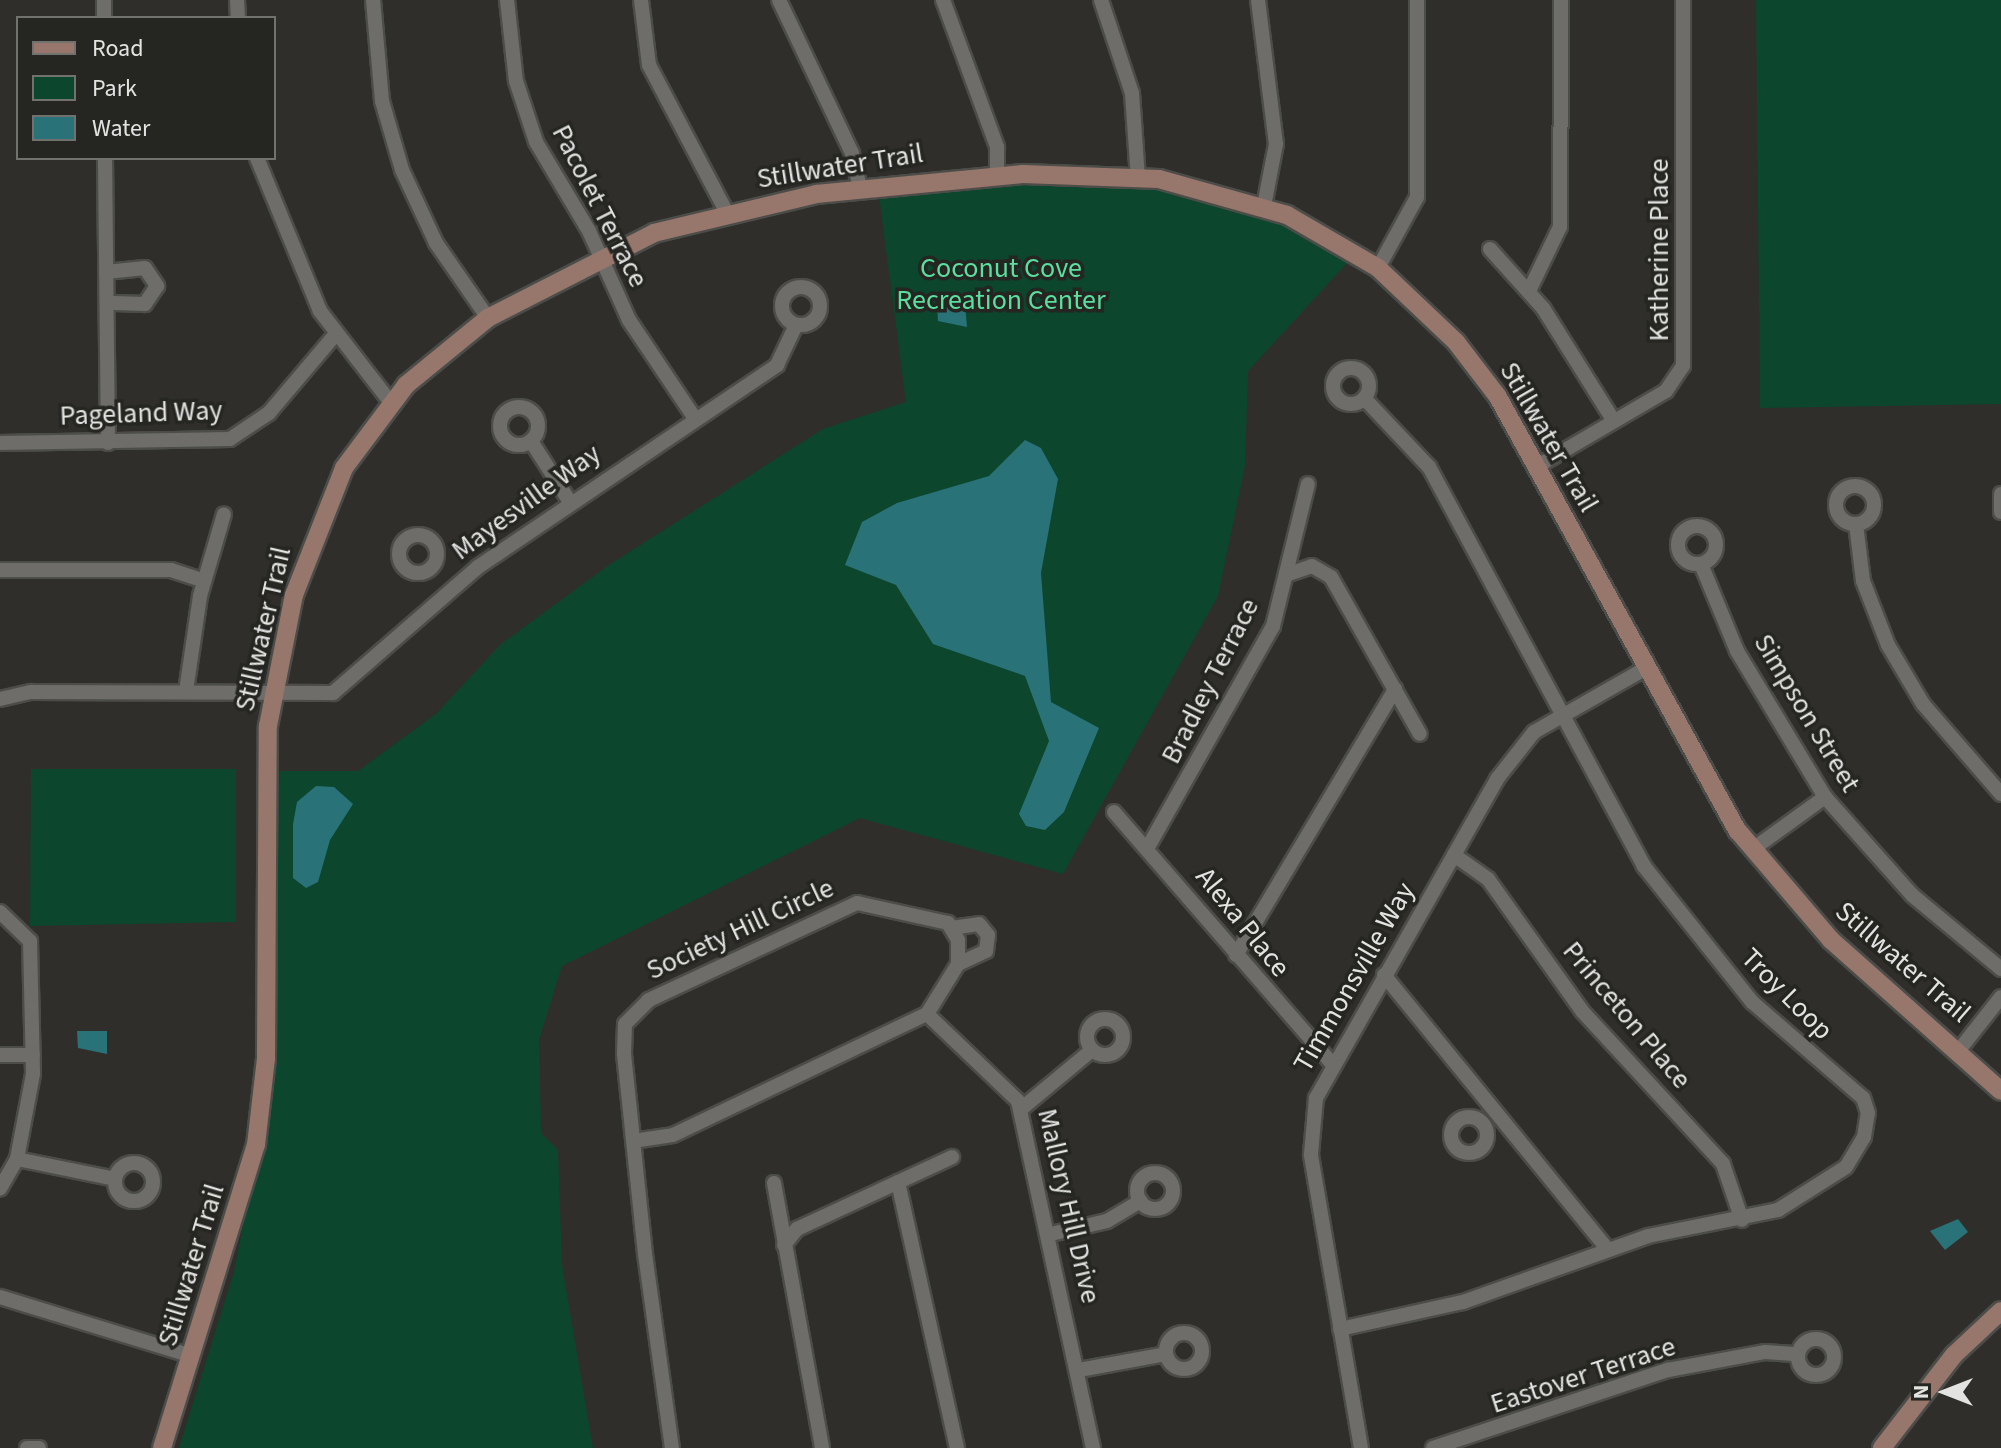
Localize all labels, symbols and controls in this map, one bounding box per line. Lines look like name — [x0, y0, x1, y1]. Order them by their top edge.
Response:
legend — [16, 16, 276, 160]
text: Road — [92, 31, 144, 66]
text: Park — [92, 71, 137, 106]
text: Water — [92, 111, 150, 146]
street label: Pacolet Terrace — [545, 119, 655, 293]
street label: Stillwater Trail — [755, 136, 925, 196]
street label: Katherine Place — [1642, 158, 1676, 342]
park label: Coconut Cove Recreation Center — [896, 251, 1106, 317]
street label: Stillwater Trail — [1493, 356, 1605, 518]
street label: Pageland Way — [59, 393, 223, 433]
street label: Mayesville Way — [445, 437, 607, 567]
street label: Stillwater Trail — [228, 544, 298, 714]
street label: Bradley Terrace — [1154, 593, 1266, 769]
street label: Simpson Street — [1747, 628, 1867, 798]
street label: Alexa Place — [1189, 860, 1297, 984]
street label: Society Hill Circle — [641, 871, 839, 987]
street label: Timmonsville Way — [1286, 876, 1422, 1078]
street label: Stillwater Trail — [1829, 894, 1977, 1030]
street label: Princeton Place — [1556, 935, 1698, 1095]
street label: Troy Loop — [1734, 941, 1840, 1047]
street label: Mallory Hill Drive — [1030, 1105, 1108, 1307]
street label: Stillwater Trail — [150, 1180, 232, 1350]
street label: Eastover Terrace — [1486, 1329, 1680, 1421]
north arrow — [1905, 1352, 1985, 1432]
text: N — [1905, 1385, 1937, 1399]

